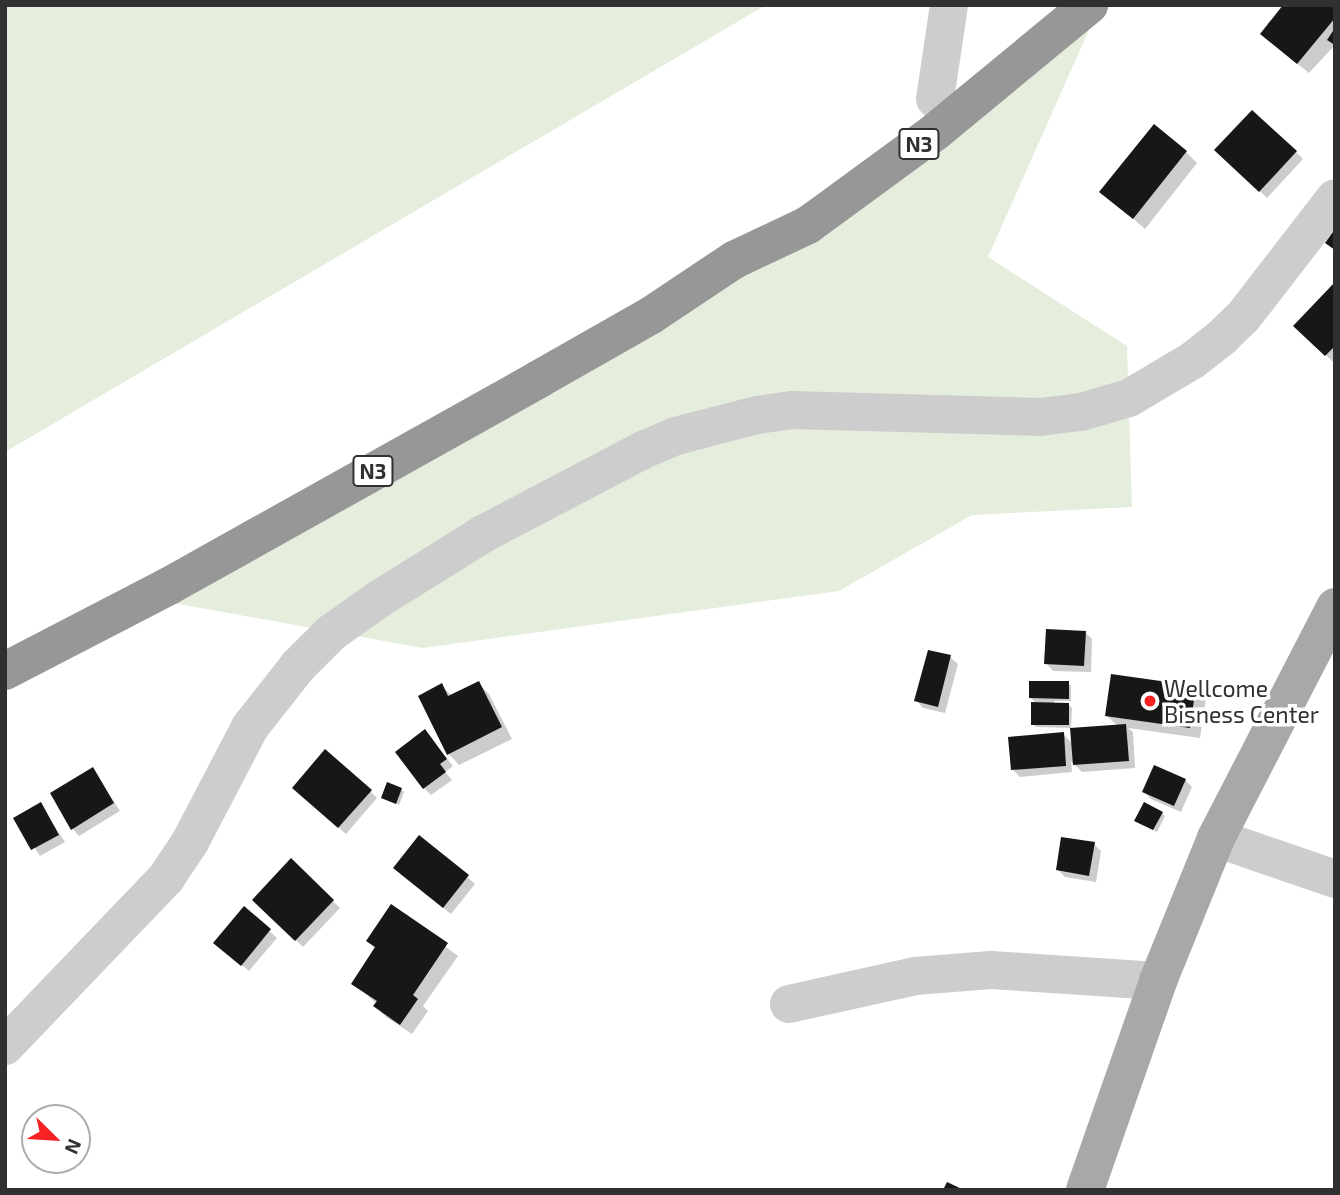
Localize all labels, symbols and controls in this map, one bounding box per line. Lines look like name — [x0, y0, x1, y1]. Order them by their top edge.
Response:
road number: N3 — [898, 127, 940, 162]
road number: N3 — [352, 454, 394, 489]
place label: Wellcome Bisness Center — [1164, 674, 1319, 728]
marker: Wellcome Bisness Center — [1142, 693, 1158, 709]
north arrow — [21, 1104, 91, 1174]
text: N — [61, 1136, 87, 1158]

